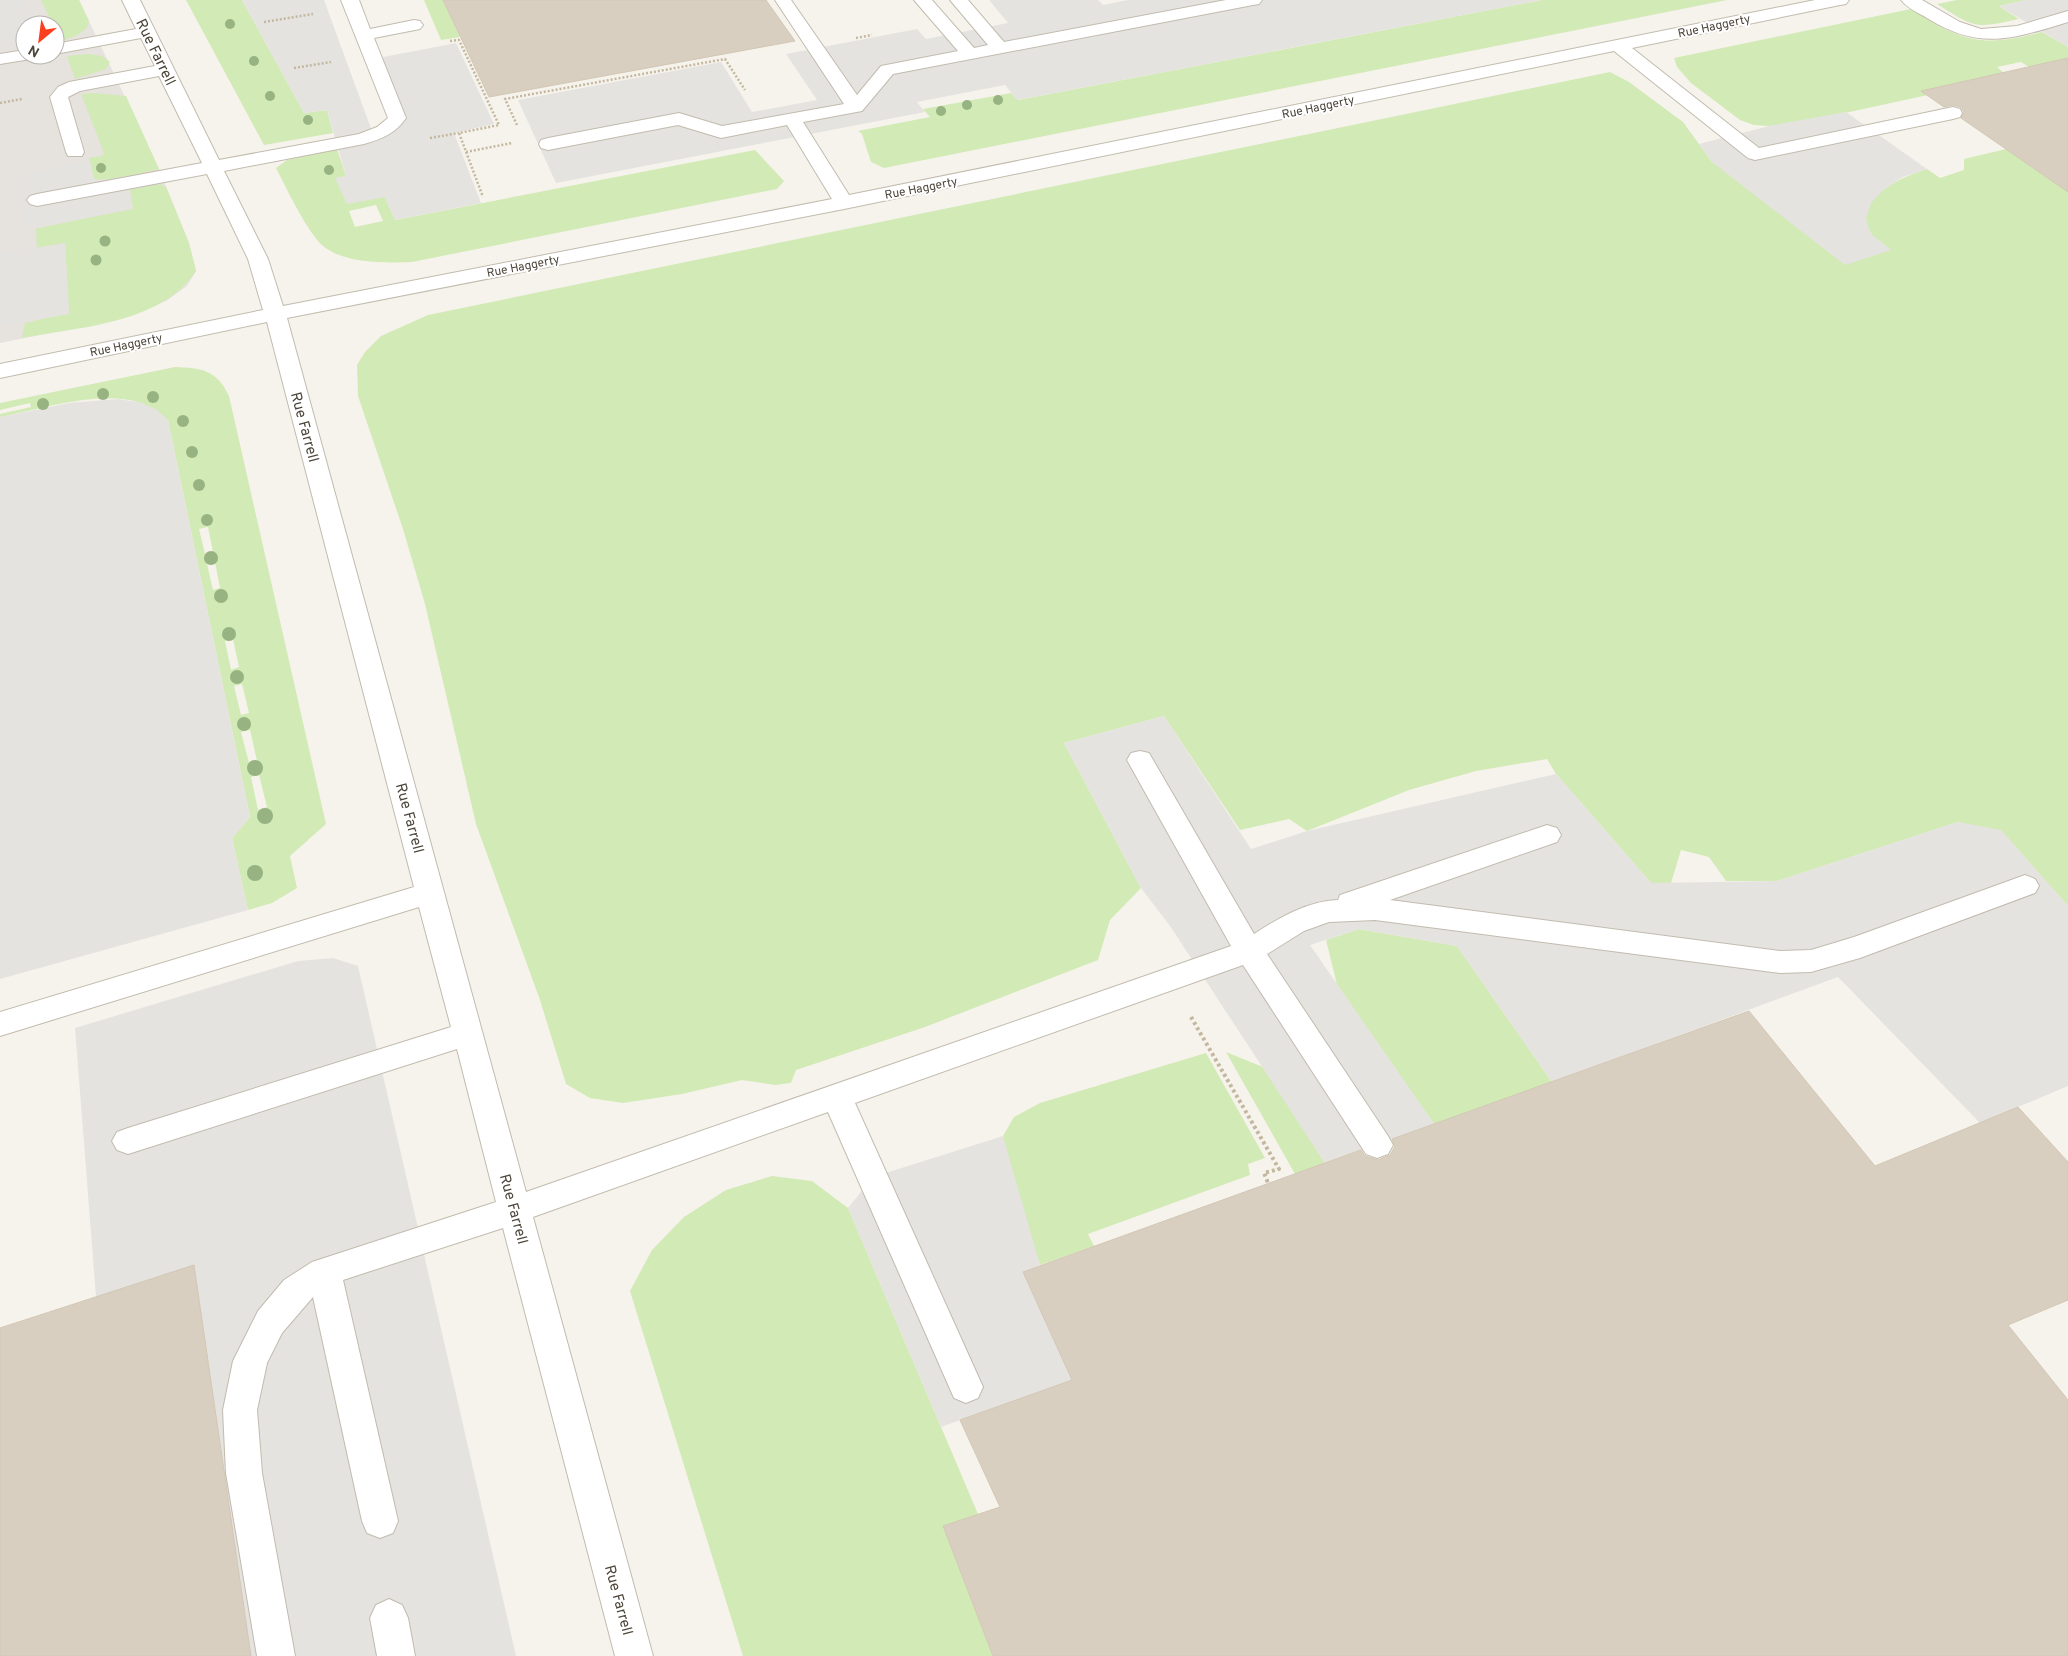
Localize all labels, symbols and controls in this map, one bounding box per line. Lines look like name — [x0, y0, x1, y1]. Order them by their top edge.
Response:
street label: Rue Haggerty — [1676, 11, 1752, 42]
north arrow — [15, 15, 65, 65]
street label: Rue Farrell — [130, 16, 179, 89]
text: N — [26, 40, 43, 60]
street label: Rue Haggerty — [1280, 92, 1356, 123]
street label: Rue Haggerty — [883, 174, 959, 204]
street label: Rue Haggerty — [485, 252, 561, 282]
street label: Rue Haggerty — [88, 330, 164, 361]
street label: Rue Farrell — [285, 390, 322, 465]
street label: Rue Farrell — [390, 781, 427, 856]
street label: Rue Farrell — [494, 1172, 531, 1247]
street label: Rue Farrell — [599, 1563, 636, 1638]

